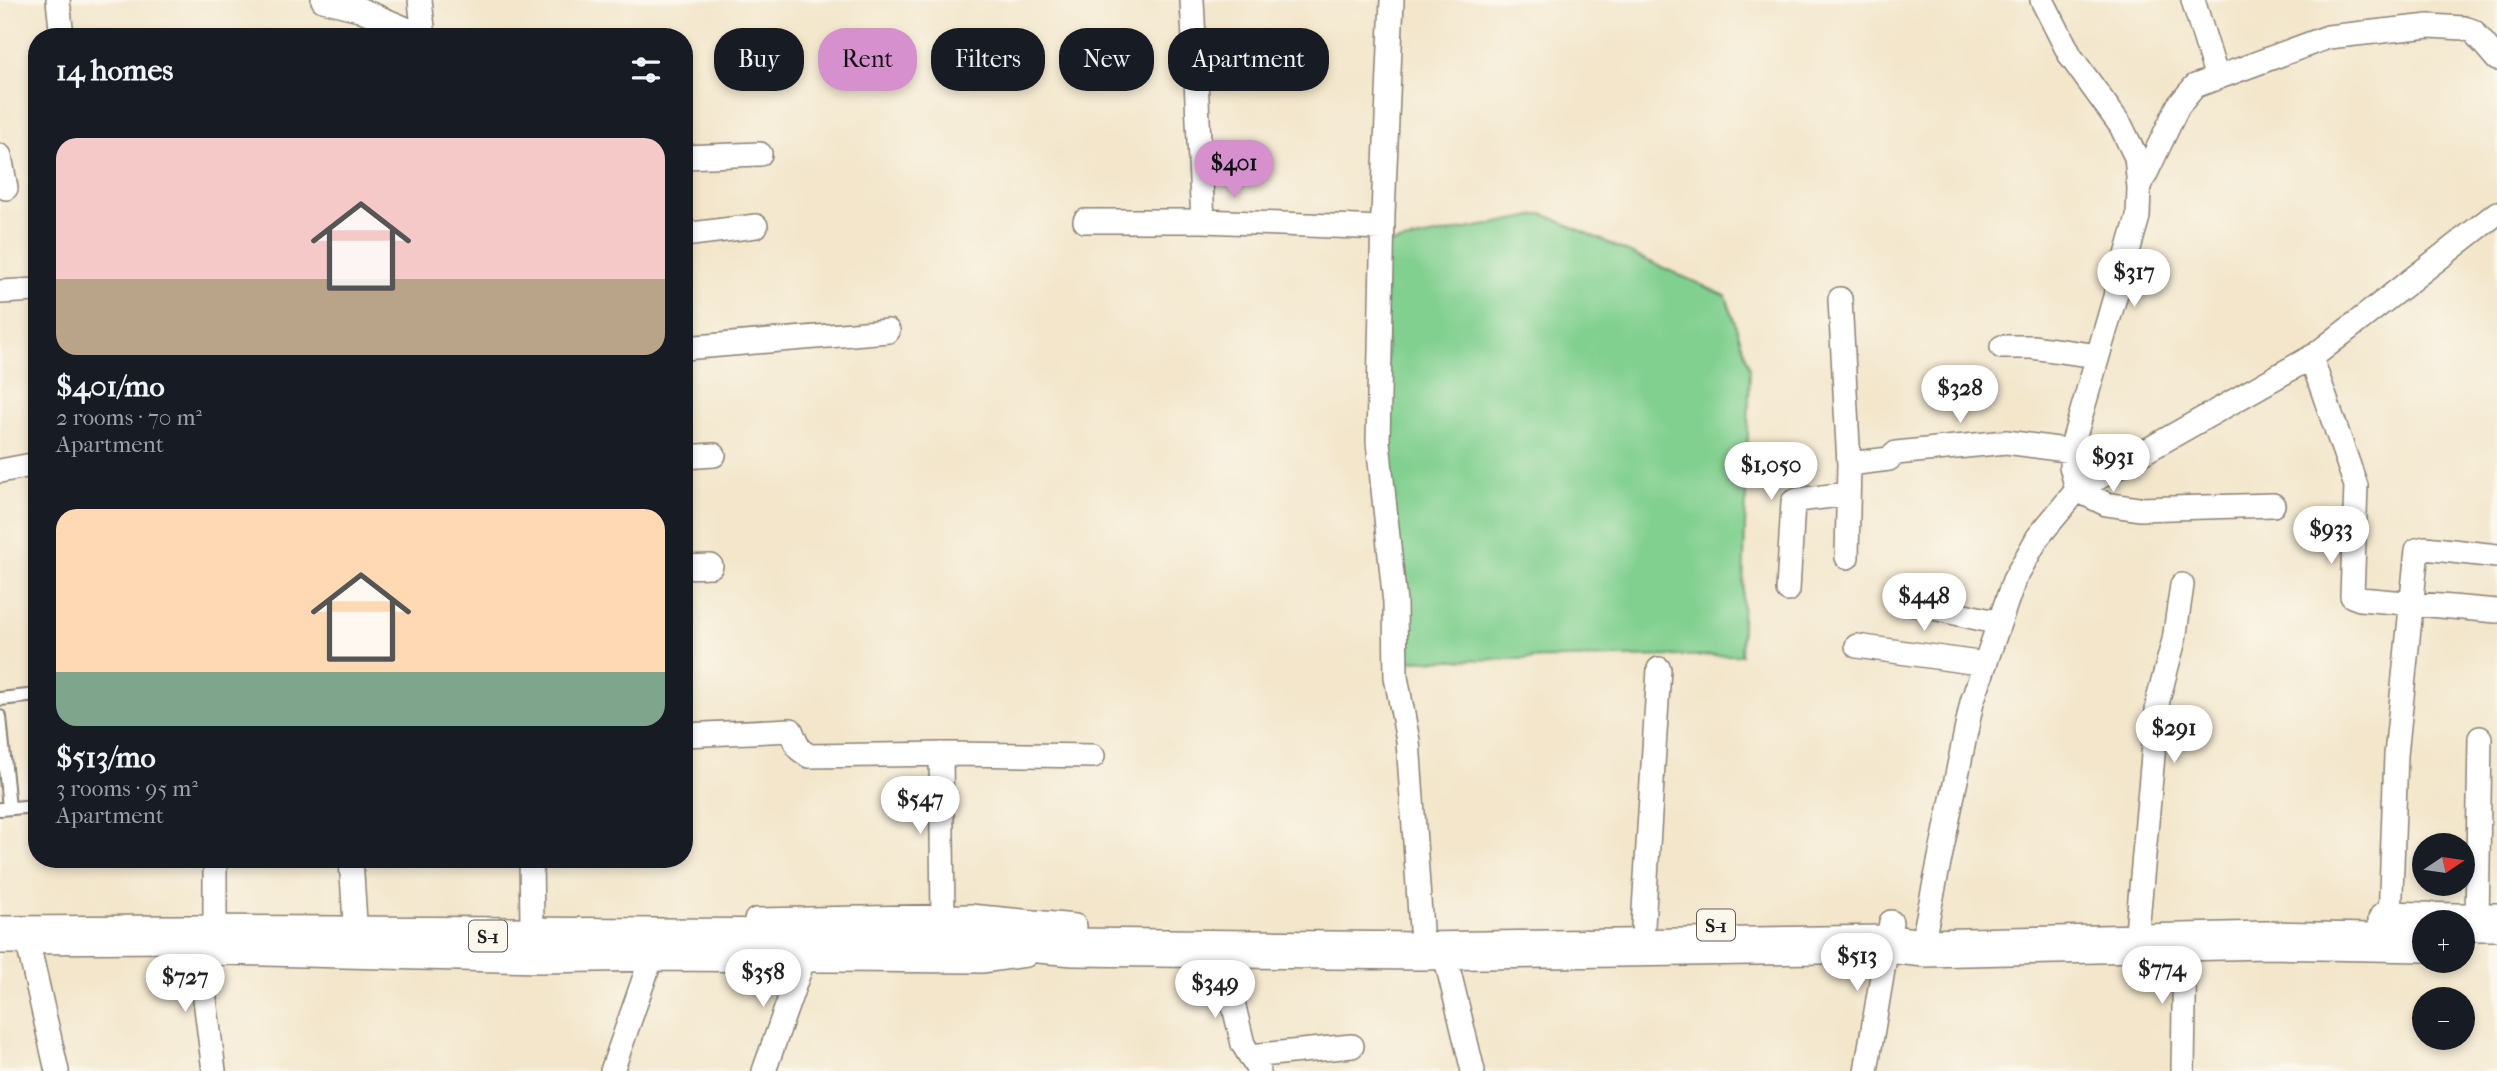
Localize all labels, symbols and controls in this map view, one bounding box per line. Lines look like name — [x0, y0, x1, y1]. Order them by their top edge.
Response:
chip: Buy — [714, 28, 804, 91]
chip: Rent — [818, 28, 917, 91]
chip: Filters — [931, 28, 1045, 91]
chip: New — [1059, 28, 1154, 91]
chip: Apartment — [1168, 28, 1329, 91]
icon: filters — [627, 51, 665, 89]
text: 14 homes — [56, 53, 173, 88]
pin: $401 — [1193, 140, 1275, 200]
text: $401 — [1211, 149, 1258, 176]
icon: home — [298, 183, 424, 309]
pin: $317 — [2093, 250, 2175, 309]
text: $317 — [2113, 258, 2155, 285]
pin: $328 — [1919, 366, 2001, 425]
text: $401/mo — [56, 369, 165, 404]
text: $328 — [1937, 374, 1983, 401]
text: 2 rooms · 70 m² — [56, 404, 202, 431]
text: Apartment — [56, 431, 164, 458]
pin: $931 — [2072, 434, 2154, 494]
pin: $1,050 — [1714, 442, 1828, 502]
text: $931 — [2092, 443, 2134, 470]
text: $1,050 — [1741, 451, 1801, 478]
pin: $933 — [2290, 506, 2372, 566]
text: $933 — [2309, 515, 2353, 542]
icon: home — [298, 554, 424, 680]
pin: $448 — [1883, 574, 1965, 633]
text: $448 — [1898, 582, 1950, 609]
pin: $291 — [2133, 706, 2215, 765]
text: $291 — [2152, 714, 2196, 741]
text: $513/mo — [56, 740, 156, 775]
text: 3 rooms · 95 m² — [56, 775, 198, 802]
pin: $547 — [879, 776, 961, 836]
text: $547 — [897, 785, 943, 812]
text: Apartment — [56, 802, 164, 829]
north arrow — [2412, 833, 2474, 896]
map controls — [2412, 833, 2475, 1050]
road number: S-1 — [1697, 909, 1735, 940]
button: + — [2412, 910, 2475, 973]
road number: S-1 — [469, 920, 507, 952]
pin: $513 — [1816, 934, 1898, 993]
text: $513 — [1837, 942, 1877, 969]
pin: $774 — [2121, 946, 2203, 1006]
pin: $358 — [722, 950, 804, 1009]
pin: $727 — [144, 954, 226, 1014]
text: $774 — [2138, 955, 2186, 982]
text: $358 — [741, 958, 785, 985]
pin: $349 — [1174, 960, 1256, 1020]
text: $727 — [162, 963, 208, 990]
text: $349 — [1191, 969, 1239, 996]
button: − — [2412, 987, 2475, 1050]

